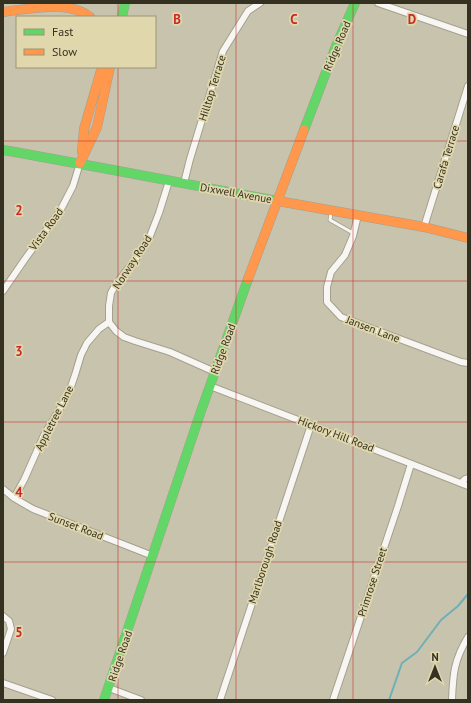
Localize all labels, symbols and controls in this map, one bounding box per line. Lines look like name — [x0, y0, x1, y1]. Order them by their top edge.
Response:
text: B — [173, 11, 181, 28]
text: C — [290, 11, 298, 28]
text: D — [408, 11, 416, 28]
legend — [16, 16, 156, 68]
street label: Ridge Road — [320, 19, 354, 73]
text: Fast — [52, 24, 73, 39]
text: Slow — [52, 44, 77, 59]
street label: Hilltop Terrace — [195, 53, 229, 123]
street label: Carafa Terrace — [430, 123, 462, 191]
street label: Dixwell Avenue — [199, 180, 273, 206]
text: 2 — [15, 202, 23, 219]
street label: Vista Road — [25, 205, 66, 254]
street label: Norway Road — [109, 232, 155, 292]
street label: Jansen Lane — [343, 312, 402, 346]
street label: Ridge Road — [207, 322, 239, 376]
text: 3 — [15, 343, 23, 360]
street label: Appletree Lane — [32, 383, 77, 453]
street label: Hickory Hill Road — [296, 413, 376, 455]
text: 4 — [15, 484, 23, 501]
street label: Sunset Road — [46, 509, 106, 543]
street label: Marlborough Road — [245, 519, 285, 605]
street label: Primrose Street — [354, 545, 390, 619]
text: 5 — [15, 624, 23, 641]
street label: Ridge Road — [105, 629, 135, 683]
north arrow — [415, 647, 455, 687]
text: N — [431, 650, 439, 664]

